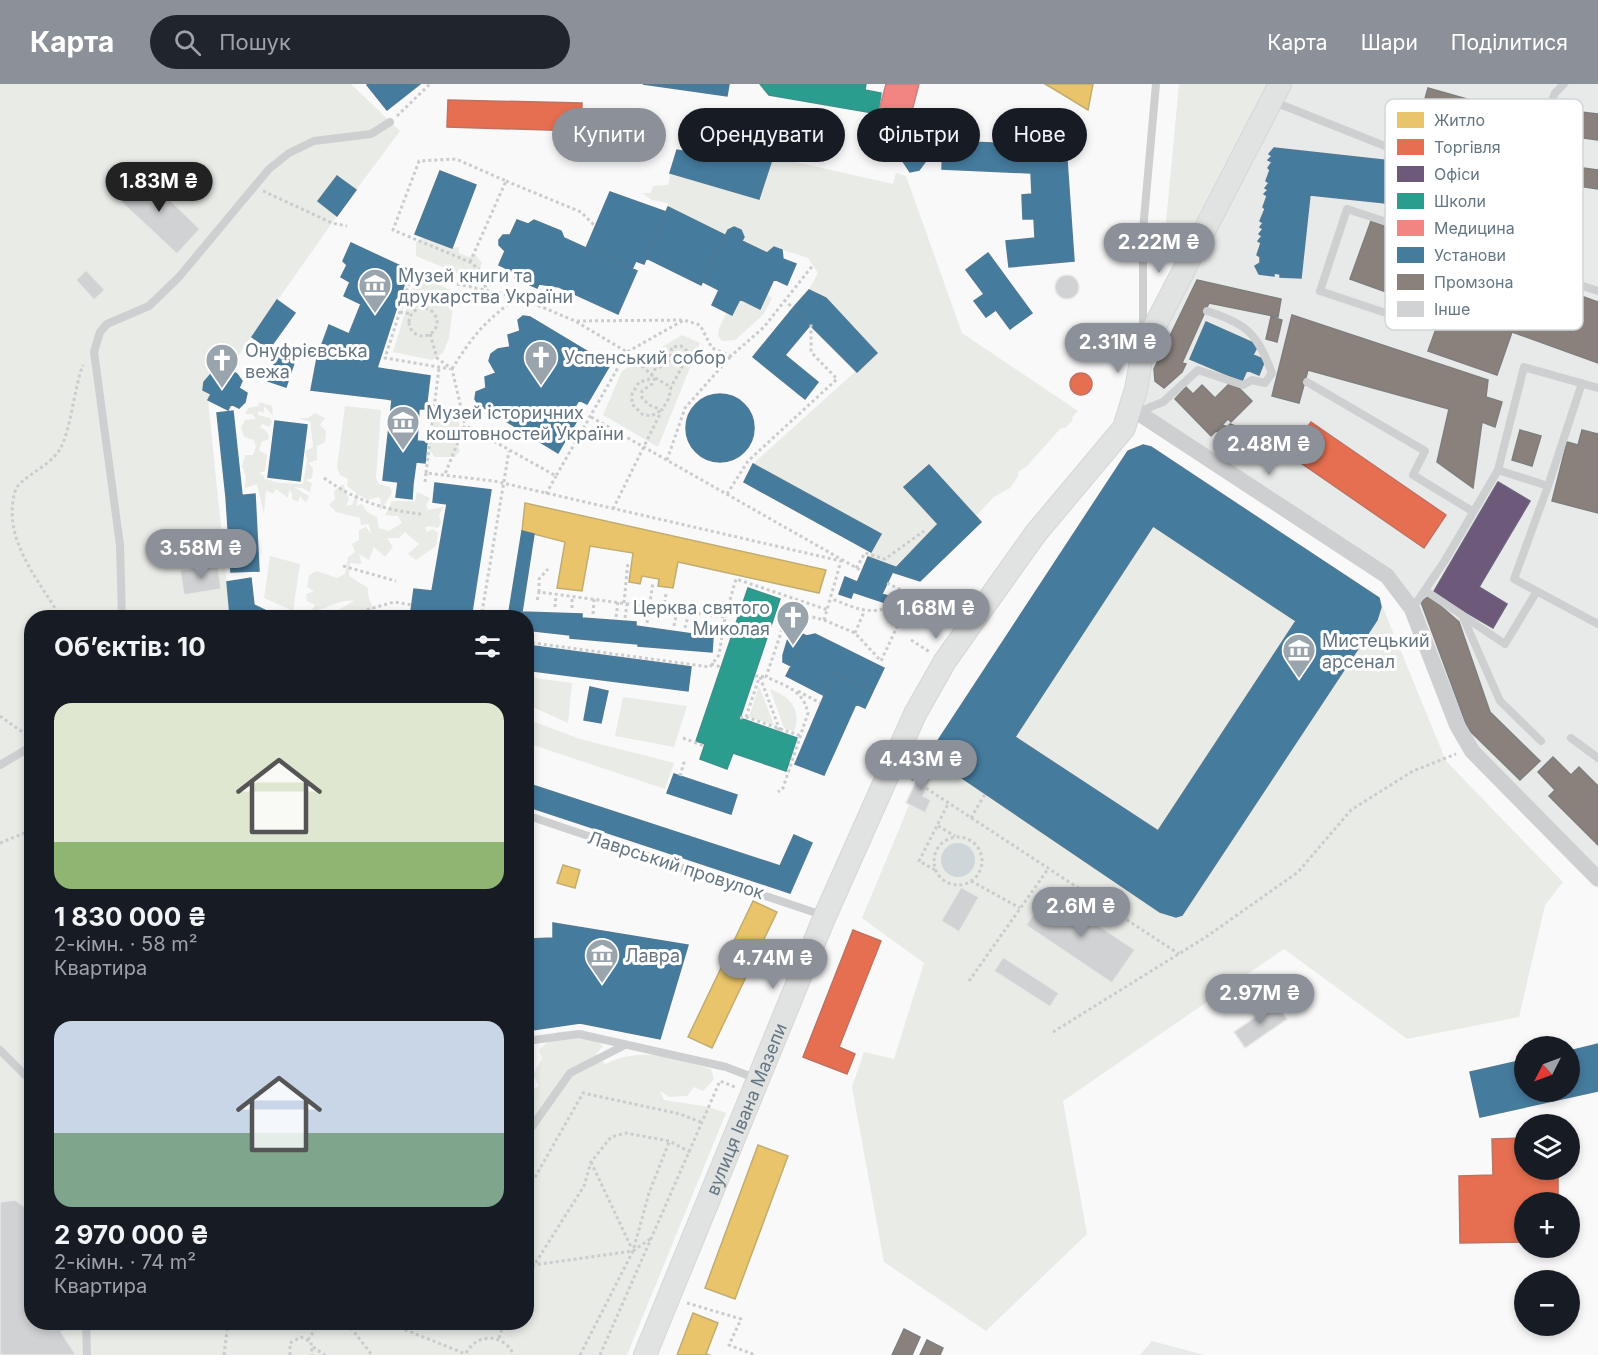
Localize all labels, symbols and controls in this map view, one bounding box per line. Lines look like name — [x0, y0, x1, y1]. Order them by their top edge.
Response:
search box — [150, 15, 570, 69]
text: Карта — [30, 25, 114, 59]
icon: search — [171, 26, 204, 59]
text: Пошук — [219, 29, 291, 55]
text: Карта — [1267, 30, 1328, 55]
text: Шари — [1361, 30, 1418, 55]
text: Поділитися — [1451, 30, 1568, 55]
legend — [1385, 99, 1583, 330]
chip: Купити — [552, 108, 666, 162]
chip: Орендувати — [678, 108, 845, 162]
chip: Фільтри — [857, 108, 980, 162]
chip: Нове — [992, 108, 1087, 162]
text: Житло — [1434, 110, 1485, 130]
text: Торгівля — [1434, 137, 1501, 157]
pin: 1.83M ₴ — [104, 162, 214, 213]
text: Офіси — [1434, 164, 1480, 184]
text: 1.83M ₴ — [120, 169, 198, 193]
text: Школи — [1434, 191, 1486, 211]
text: Медицина — [1434, 218, 1515, 238]
pin: 2.22M ₴ — [1104, 223, 1214, 274]
text: 2.22M ₴ — [1118, 230, 1200, 254]
text: Установи — [1434, 245, 1506, 265]
place label: Музей книги та друкарства України — [398, 265, 573, 307]
museum icon: Музей книги та друкарства України — [357, 267, 393, 314]
text: Промзона — [1434, 272, 1514, 292]
text: Інше — [1434, 299, 1470, 319]
pin: 2.31M ₴ — [1063, 323, 1173, 374]
text: 2.31M ₴ — [1079, 330, 1157, 354]
church icon: Успенський собор — [523, 339, 559, 386]
place label: Онуфрієвська вежа — [245, 340, 368, 382]
church icon: Онуфрієвська вежа — [204, 342, 240, 389]
place label: Успенський собор — [564, 347, 726, 368]
place label: Музей історичних коштовностей України — [426, 402, 624, 444]
museum icon: Музей історичних коштовностей України — [385, 404, 421, 451]
pin: 2.48M ₴ — [1214, 425, 1324, 476]
text: 2.48M ₴ — [1227, 432, 1311, 456]
pin: 3.58M ₴ — [146, 529, 256, 580]
text: 3.58M ₴ — [160, 536, 243, 560]
pin: 1.68M ₴ — [881, 589, 991, 640]
text: 1.68M ₴ — [897, 596, 975, 620]
place label: Церква святого Миколая — [633, 597, 770, 639]
church icon: Церква святого Миколая — [775, 599, 811, 646]
icon: filters — [471, 630, 504, 663]
place label: Мистецький арсенал — [1322, 630, 1430, 672]
text: Об’єктів: 10 — [54, 631, 206, 662]
museum icon: Мистецький арсенал — [1281, 632, 1317, 679]
pin: 4.43M ₴ — [866, 740, 976, 791]
icon: home — [225, 742, 333, 850]
text: 4.43M ₴ — [879, 747, 963, 771]
street label: Лаврський провулок — [585, 827, 767, 903]
pin: 2.6M ₴ — [1032, 887, 1130, 938]
text: 2.6M ₴ — [1046, 894, 1116, 918]
text: 1 830 000 ₴ — [54, 901, 207, 932]
text: 2-кімн. · 58 m² — [54, 932, 198, 956]
museum icon: Лавра — [584, 937, 620, 984]
pin: 4.74M ₴ — [718, 939, 828, 990]
place label: Лавра — [625, 945, 680, 966]
text: 4.74M ₴ — [732, 946, 814, 970]
text: Квартира — [54, 956, 147, 980]
pin: 2.97M ₴ — [1205, 974, 1315, 1025]
text: 2.97M ₴ — [1219, 981, 1301, 1005]
street label: вулиця Івана Мазепи — [701, 1020, 791, 1198]
north arrow — [1514, 1036, 1580, 1102]
map controls — [1514, 1036, 1580, 1336]
icon: home — [225, 1060, 333, 1168]
button: layers — [1514, 1114, 1580, 1180]
button: + — [1514, 1192, 1580, 1258]
text: 2 970 000 ₴ — [54, 1219, 209, 1250]
text: 2-кімн. · 74 m² — [54, 1250, 196, 1274]
button: − — [1514, 1270, 1580, 1336]
text: Квартира — [54, 1274, 147, 1298]

